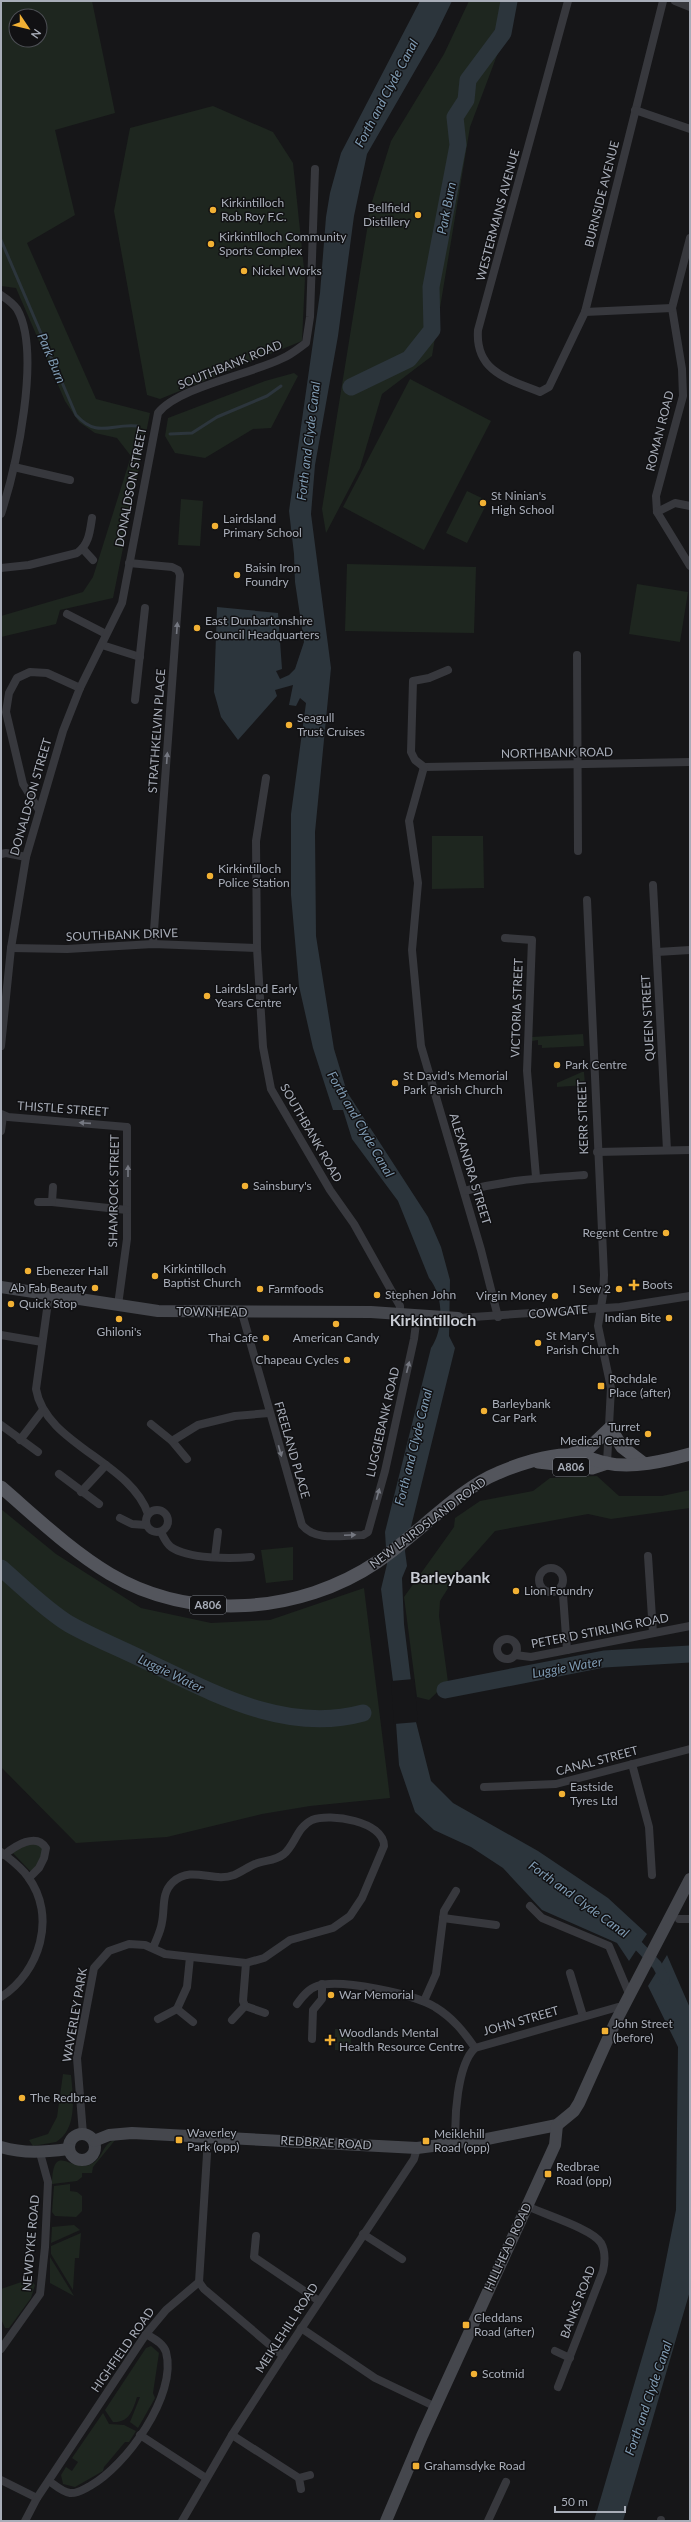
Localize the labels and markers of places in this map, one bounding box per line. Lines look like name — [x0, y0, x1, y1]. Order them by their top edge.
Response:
place label: Kirkintilloch Rob Roy F.C. — [221, 195, 287, 224]
place label: Bellfield Distillery — [363, 200, 411, 229]
marker: Kirkintilloch Rob Roy F.C. — [208, 205, 218, 215]
marker: Bellfield Distillery — [413, 210, 423, 220]
place label: Kirkintilloch Community Sports Complex — [219, 229, 347, 258]
marker: Kirkintilloch Community Sports Complex — [206, 239, 216, 249]
place label: Nickel Works — [252, 263, 322, 278]
marker: Nickel Works — [239, 266, 249, 276]
place label: St Ninian's High School — [491, 488, 554, 517]
marker: St Ninian's High School — [478, 498, 488, 508]
place label: Lairdsland Primary School — [223, 511, 302, 540]
marker: Lairdsland Primary School — [210, 521, 220, 531]
place label: Baisin Iron Foundry — [245, 560, 300, 589]
marker: Baisin Iron Foundry — [232, 570, 242, 580]
place label: East Dunbartonshire Council Headquarters — [205, 613, 319, 642]
marker: East Dunbartonshire Council Headquarters — [192, 623, 202, 633]
place label: Seagull Trust Cruises — [297, 710, 365, 739]
marker: Seagull Trust Cruises — [284, 720, 294, 730]
place label: Kirkintilloch Police Station — [218, 861, 290, 890]
marker: Kirkintilloch Police Station — [205, 871, 215, 881]
place label: Lairdsland Early Years Centre — [215, 981, 298, 1010]
marker: Lairdsland Early Years Centre — [202, 991, 212, 1001]
place label: Park Centre — [565, 1057, 627, 1072]
marker: Park Centre — [552, 1060, 562, 1070]
place label: St David's Memorial Park Parish Church — [403, 1068, 508, 1097]
marker: St David's Memorial Park Parish Church — [390, 1078, 400, 1088]
place label: Sainsbury's — [253, 1178, 312, 1193]
marker: Sainsbury's — [240, 1181, 250, 1191]
place label: Regent Centre — [582, 1225, 658, 1240]
marker: Regent Centre — [661, 1228, 671, 1238]
place label: Kirkintilloch Baptist Church — [163, 1261, 241, 1290]
place label: Ebenezer Hall — [36, 1263, 108, 1278]
marker: Ebenezer Hall — [23, 1266, 33, 1276]
marker: Kirkintilloch Baptist Church — [150, 1271, 160, 1281]
place label: Boots — [642, 1277, 673, 1292]
place label: Ab Fab Beauty — [10, 1280, 88, 1295]
marker: Boots — [629, 1280, 639, 1290]
place label: Farmfoods — [268, 1281, 324, 1296]
place label: I Sew 2 — [573, 1281, 611, 1296]
marker: Ab Fab Beauty — [90, 1283, 100, 1293]
marker: Farmfoods — [255, 1284, 265, 1294]
marker: I Sew 2 — [614, 1284, 624, 1294]
place label: Stephen John — [385, 1287, 456, 1302]
place label: Virgin Money — [476, 1288, 548, 1303]
marker: Stephen John — [372, 1290, 382, 1300]
marker: Virgin Money — [550, 1291, 560, 1301]
place label: Quick Stop — [19, 1296, 77, 1311]
marker: Quick Stop — [6, 1299, 16, 1309]
place label: Indian Bite — [605, 1310, 661, 1325]
marker: Indian Bite — [664, 1313, 674, 1323]
marker: Ghiloni's — [114, 1314, 124, 1324]
marker: American Candy — [331, 1319, 341, 1329]
place label: Ghiloni's — [96, 1324, 142, 1339]
place label: St Mary's Parish Church — [546, 1328, 619, 1357]
place label: Thai Cafe — [208, 1330, 258, 1345]
place label: American Candy — [293, 1330, 380, 1345]
marker: Thai Cafe — [261, 1333, 271, 1343]
marker: St Mary's Parish Church — [533, 1338, 543, 1348]
place label: Chapeau Cycles — [256, 1352, 339, 1367]
marker: Chapeau Cycles — [342, 1355, 352, 1365]
place label: Rochdale Place (after) — [609, 1371, 671, 1400]
marker: Rochdale Place (after) — [596, 1381, 606, 1391]
place label: Barleybank Car Park — [492, 1396, 552, 1425]
marker: Barleybank Car Park — [479, 1406, 489, 1416]
place label: Turret Medical Centre — [560, 1419, 641, 1448]
marker: Turret Medical Centre — [643, 1429, 653, 1439]
place label: Lion Foundry — [524, 1583, 594, 1598]
marker: Lion Foundry — [511, 1586, 521, 1596]
place label: Eastside Tyres Ltd — [570, 1779, 618, 1808]
marker: Eastside Tyres Ltd — [557, 1789, 567, 1799]
place label: War Memorial — [339, 1987, 414, 2002]
marker: War Memorial — [326, 1990, 336, 2000]
place label: John Street (before) — [613, 2016, 673, 2045]
place label: Woodlands Mental Health Resource Centre — [339, 2025, 464, 2054]
marker: John Street (before) — [600, 2026, 610, 2036]
marker: Woodlands Mental Health Resource Centre — [324, 2034, 336, 2046]
place label: The Redbrae — [30, 2090, 97, 2105]
marker: The Redbrae — [17, 2093, 27, 2103]
place label: Waverley Park (opp) — [187, 2125, 239, 2154]
place label: Meiklehill Road (opp) — [434, 2126, 490, 2155]
marker: Waverley Park (opp) — [174, 2135, 184, 2145]
marker: Meiklehill Road (opp) — [421, 2136, 431, 2146]
place label: Redbrae Road (opp) — [556, 2159, 612, 2188]
marker: Redbrae Road (opp) — [543, 2169, 553, 2179]
place label: Cleddans Road (after) — [474, 2310, 534, 2339]
marker: Cleddans Road (after) — [461, 2320, 471, 2330]
place label: Scotmid — [482, 2366, 525, 2381]
marker: Scotmid — [469, 2369, 479, 2379]
place label: Grahamsdyke Road — [424, 2458, 525, 2473]
marker: Grahamsdyke Road — [411, 2461, 421, 2471]

